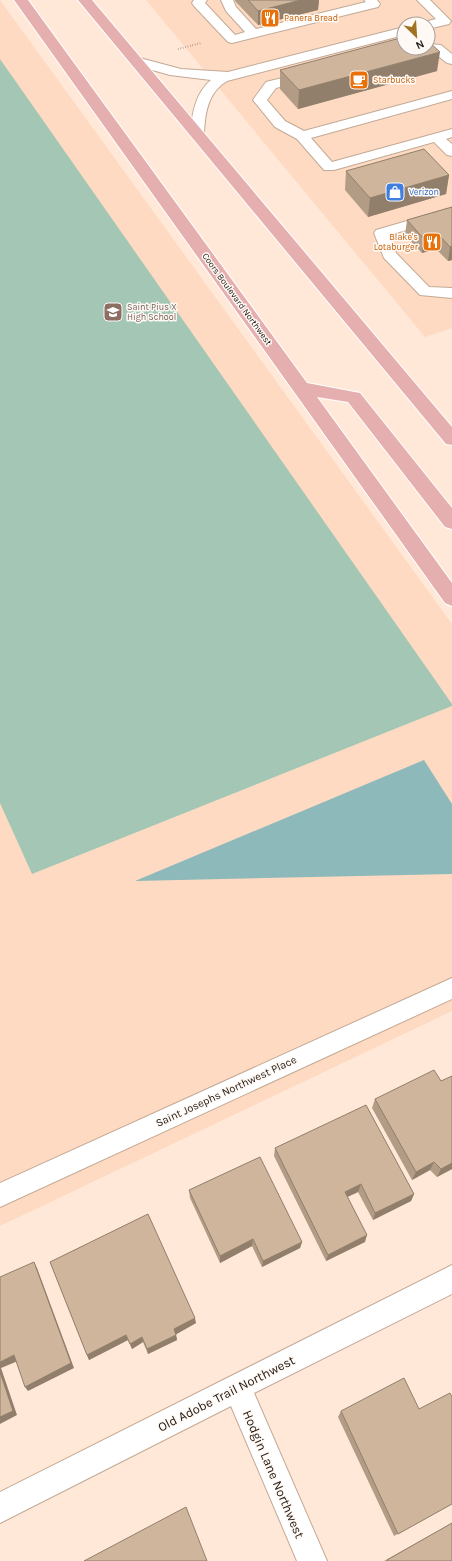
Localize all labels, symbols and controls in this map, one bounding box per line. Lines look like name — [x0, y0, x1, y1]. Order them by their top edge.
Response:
restaurant icon: Panera Bread — [259, 7, 281, 29]
place label: Panera Bread — [284, 13, 338, 23]
north arrow — [396, 16, 436, 56]
text: N — [414, 37, 426, 52]
cafe icon: Starbucks — [348, 69, 370, 91]
place label: Starbucks — [373, 75, 416, 85]
shop icon: Verizon — [384, 181, 406, 203]
place label: Verizon — [409, 187, 439, 197]
restaurant icon: Blake's Lotaburger — [421, 231, 443, 253]
place label: Blake's Lotaburger — [374, 232, 419, 252]
street label: Coors Boulevard Northwest — [200, 251, 274, 347]
school or university icon: Saint Pius X High School — [102, 301, 124, 323]
place label: Saint Pius X High School — [127, 302, 177, 322]
street label: Saint Josephs Northwest Place — [154, 1053, 299, 1130]
street label: Old Adobe Trail Northwest — [155, 1352, 297, 1435]
street label: Hodgin Lane Northwest — [240, 1408, 307, 1541]

